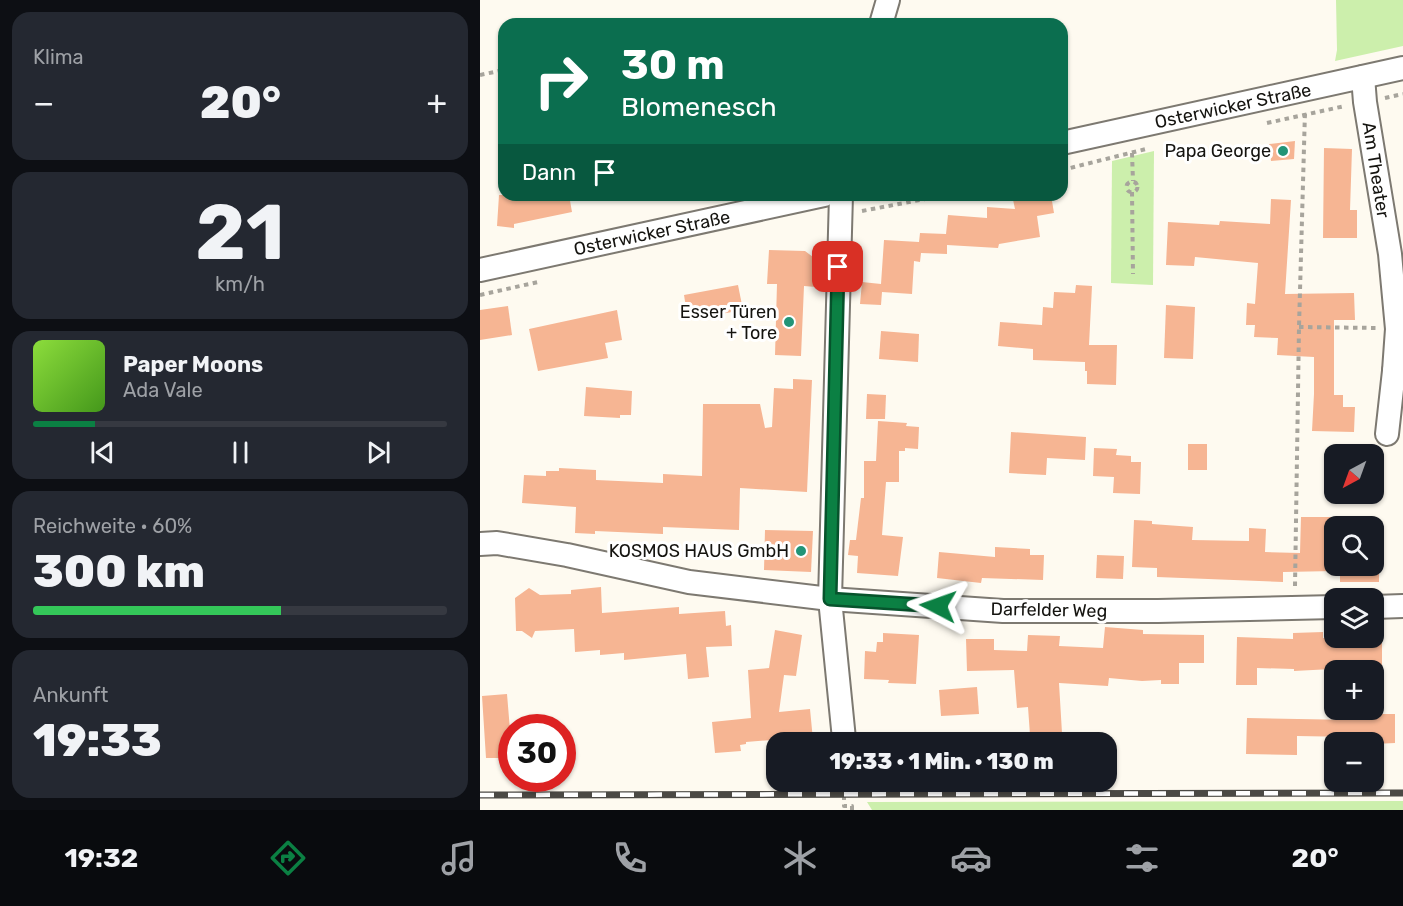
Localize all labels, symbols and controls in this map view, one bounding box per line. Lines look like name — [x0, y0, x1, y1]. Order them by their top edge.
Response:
text: 30 m — [621, 40, 725, 90]
icon: right — [522, 42, 600, 120]
text: Klima — [33, 45, 84, 69]
text: 20° — [200, 76, 281, 129]
street label: Osterwicker Straße — [1153, 79, 1313, 133]
text: − — [33, 83, 54, 122]
text: + — [426, 83, 447, 122]
text: Blomenesch — [621, 91, 777, 123]
street label: Am Theater — [1358, 120, 1394, 220]
place label: Papa George — [1164, 140, 1271, 162]
marker: Papa George — [1276, 144, 1290, 158]
icon: arrive — [588, 156, 621, 189]
text: Dann — [522, 159, 576, 186]
text: 21 — [195, 186, 285, 279]
street label: Osterwicker Straße — [572, 206, 732, 260]
pin — [812, 241, 863, 292]
icon: arrive — [821, 250, 854, 283]
text: km/h — [215, 272, 265, 296]
place label: Esser Türen + Tore — [680, 301, 777, 344]
marker: Esser Türen + Tore — [782, 315, 796, 329]
text: Paper Moons — [123, 351, 263, 378]
text: Ada Vale — [123, 378, 203, 402]
icon: previous — [86, 436, 119, 469]
icon: pause — [224, 436, 257, 469]
icon: next — [362, 436, 395, 469]
north arrow — [1324, 444, 1384, 504]
map controls — [1324, 444, 1384, 792]
text: Reichweite · 60% — [33, 514, 192, 538]
button: search — [1324, 516, 1384, 576]
place label: KOSMOS HAUS GmbH — [609, 540, 789, 562]
marker: KOSMOS HAUS GmbH — [794, 544, 808, 558]
text: 300 km — [33, 545, 205, 598]
position arrow — [906, 574, 970, 638]
button: layers — [1324, 588, 1384, 648]
street label: Darfelder Weg — [991, 598, 1107, 622]
button: + — [1324, 660, 1384, 720]
text: Ankunft — [33, 683, 108, 707]
text: 19:33 — [33, 714, 162, 767]
speed limit sign: 30 — [498, 714, 576, 792]
button: − — [1324, 732, 1384, 792]
text: 19:33 · 1 Min. · 130 m — [829, 748, 1054, 775]
icon: directions — [267, 837, 309, 879]
icon: music — [438, 837, 480, 879]
icon: phone — [609, 837, 651, 879]
icon: climate — [779, 837, 821, 879]
icon: car — [950, 837, 992, 879]
icon: filters — [1121, 837, 1163, 879]
text: 19:32 — [64, 842, 138, 874]
text: 20° — [1292, 842, 1339, 874]

